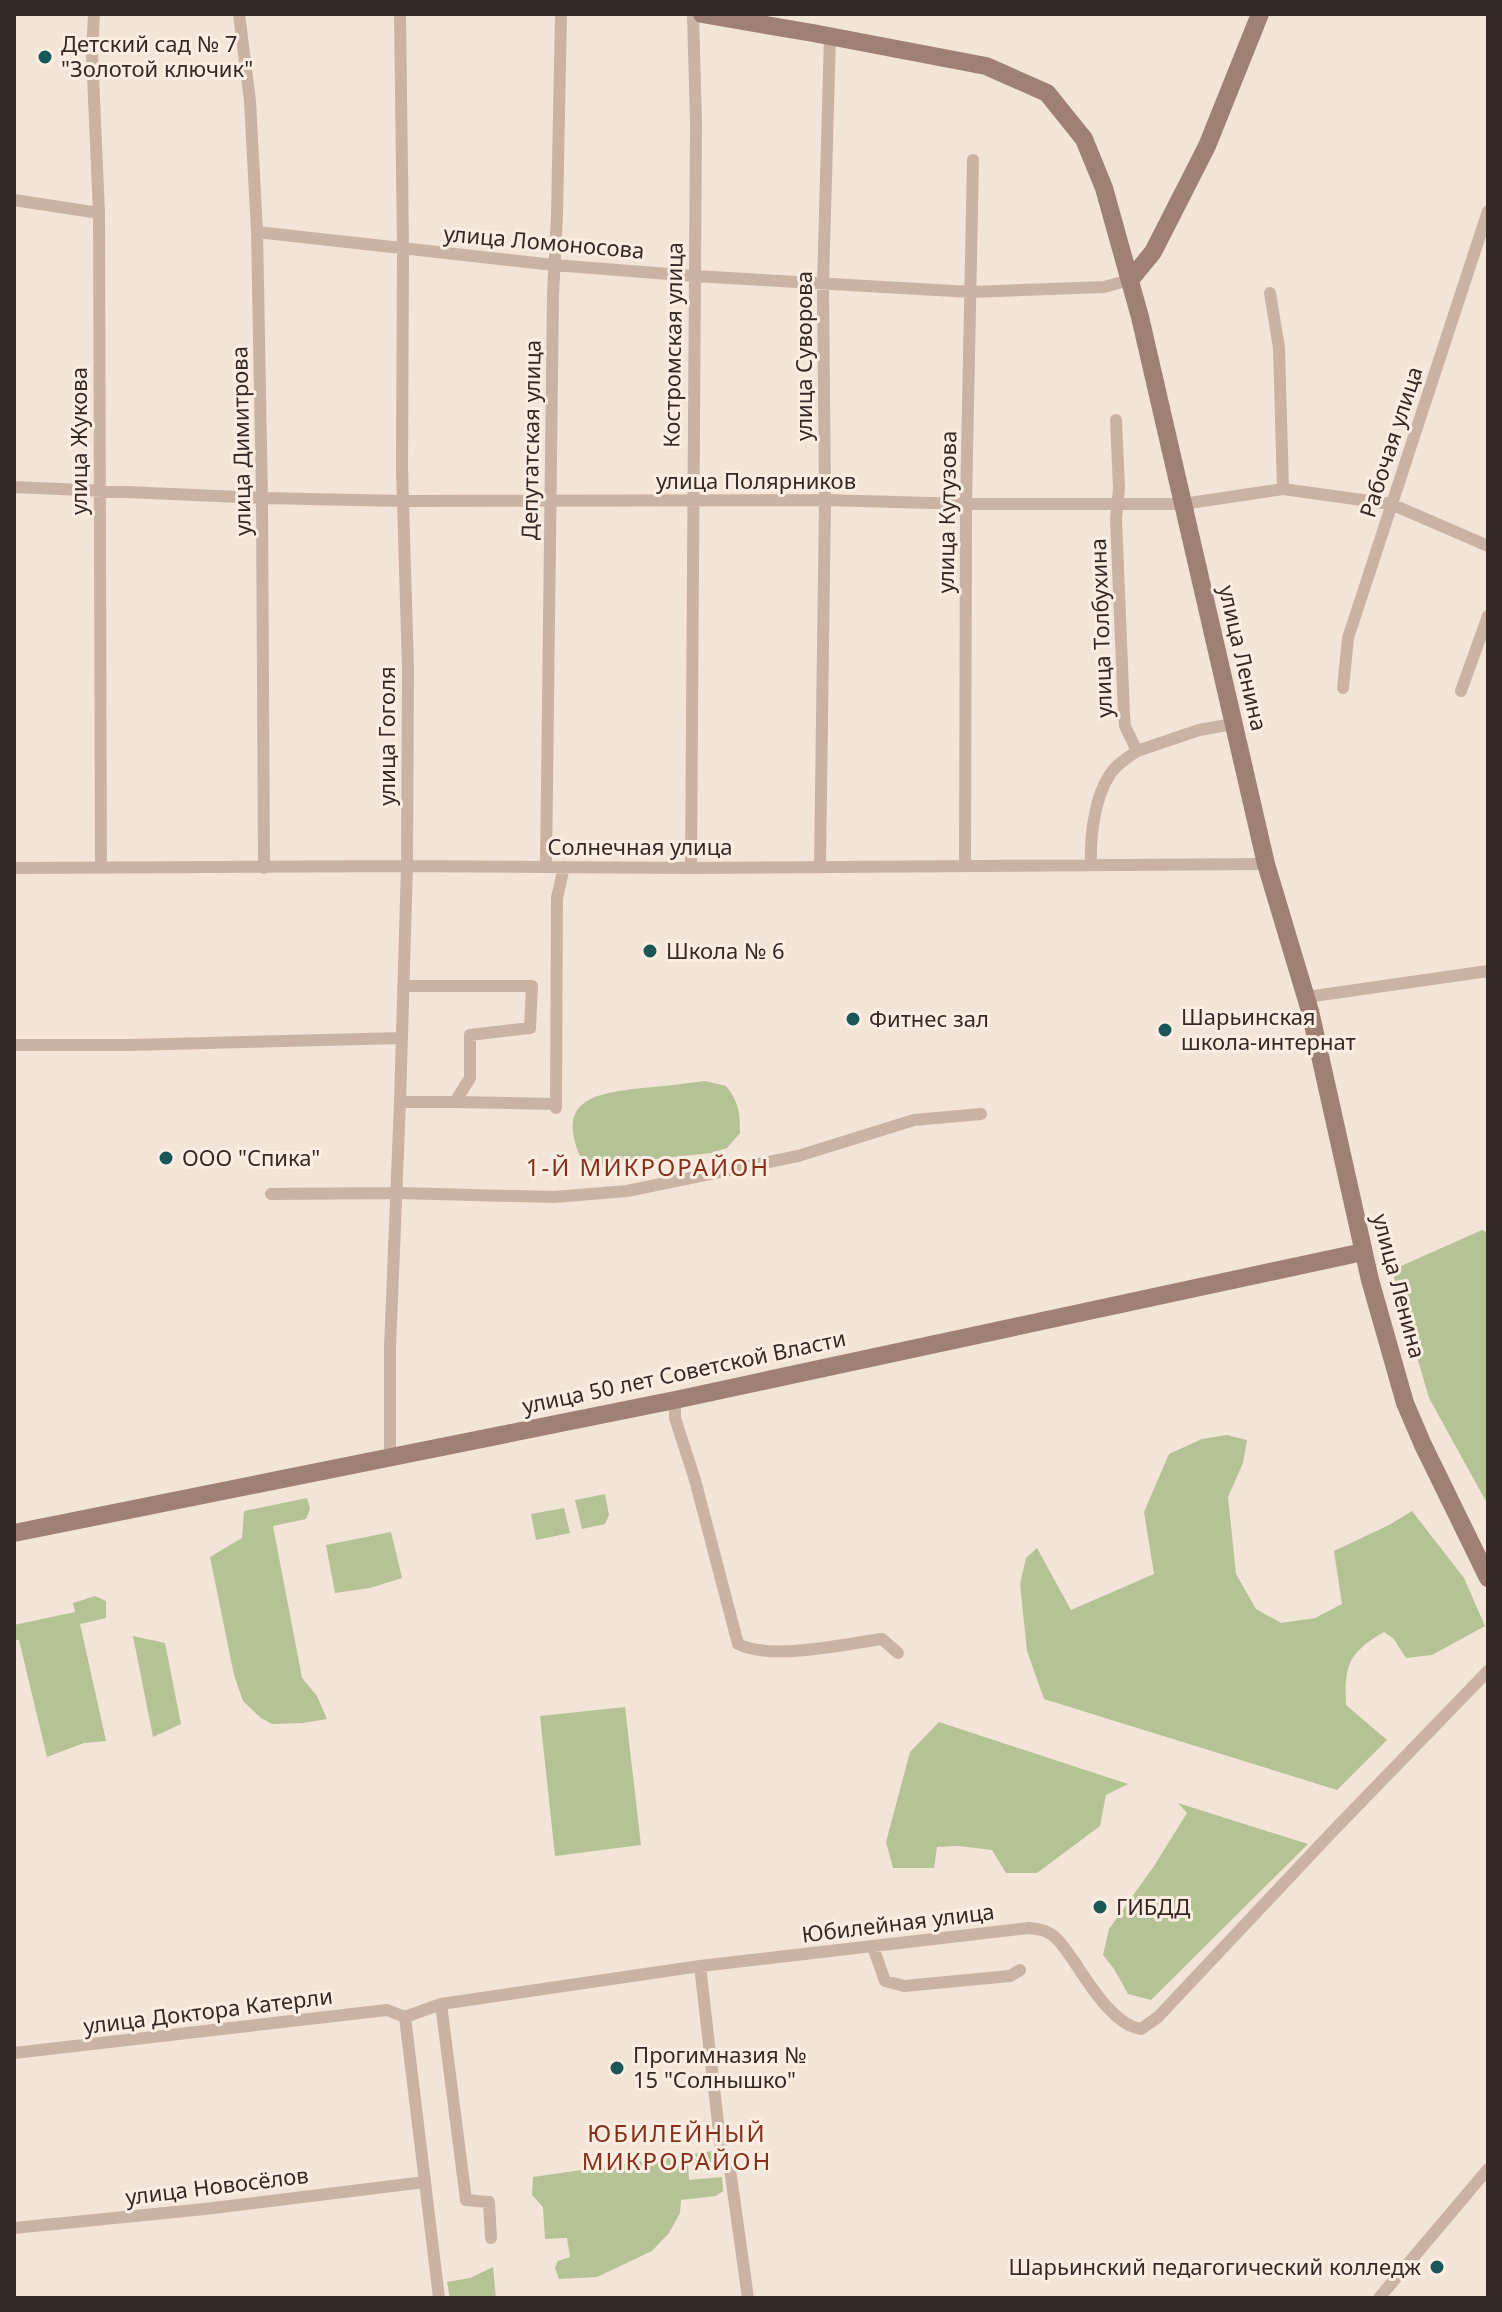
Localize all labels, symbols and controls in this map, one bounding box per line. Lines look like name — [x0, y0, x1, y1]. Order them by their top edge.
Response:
place label: Детский сад № 7 "Золотой ключик" — [61, 28, 253, 83]
marker: Детский сад № 7 "Золотой ключик" — [36, 48, 54, 66]
street label: улица Ломоносова — [442, 217, 646, 265]
street label: Костромская улица — [655, 242, 689, 448]
street label: улица Суворова — [788, 271, 818, 441]
street label: Депутатская улица — [513, 340, 547, 540]
street label: улица Димитрова — [223, 346, 257, 536]
street label: Рабочая улица — [1352, 362, 1429, 521]
street label: улица Жукова — [63, 367, 93, 515]
street label: улица Кутузова — [930, 430, 962, 594]
street label: улица Полярников — [656, 465, 856, 495]
street label: улица Толбухина — [1082, 538, 1118, 718]
street label: улица Ленина — [1213, 582, 1275, 733]
street label: улица Гоголя — [371, 666, 401, 806]
street label: Солнечная улица — [548, 831, 732, 861]
place label: Школа № 6 — [666, 935, 785, 965]
marker: Школа № 6 — [641, 942, 659, 960]
place label: Шарьинская школа-интернат — [1181, 1001, 1356, 1056]
place label: Фитнес зал — [869, 1003, 989, 1033]
marker: Фитнес зал — [844, 1010, 862, 1028]
marker: Шарьинская школа-интернат — [1156, 1021, 1174, 1039]
place label: ООО "Спика" — [182, 1142, 320, 1172]
marker: ООО "Спика" — [157, 1149, 175, 1167]
district label: 1-Й МИКРОРАЙОН — [526, 1150, 770, 1183]
street label: улица Ленина — [1366, 1210, 1434, 1361]
street label: улица 50 лет Советской Власти — [519, 1322, 848, 1420]
place label: ГИБДД — [1116, 1891, 1190, 1921]
street label: Юбилейная улица — [800, 1895, 996, 1949]
marker: ГИБДД — [1091, 1898, 1109, 1916]
street label: улица Доктора Катерли — [82, 1980, 334, 2040]
place label: Прогимназия № 15 "Солнышко" — [633, 2039, 807, 2094]
marker: Прогимназия № 15 "Солнышко" — [608, 2059, 626, 2077]
district label: ЮБИЛЕЙНЫЙ МИКРОРАЙОН — [582, 2116, 772, 2177]
street label: улица Новосёлов — [124, 2159, 310, 2211]
place label: Шарьинский педагогический колледж — [1009, 2251, 1421, 2281]
marker: Шарьинский педагогический колледж — [1428, 2258, 1446, 2276]

